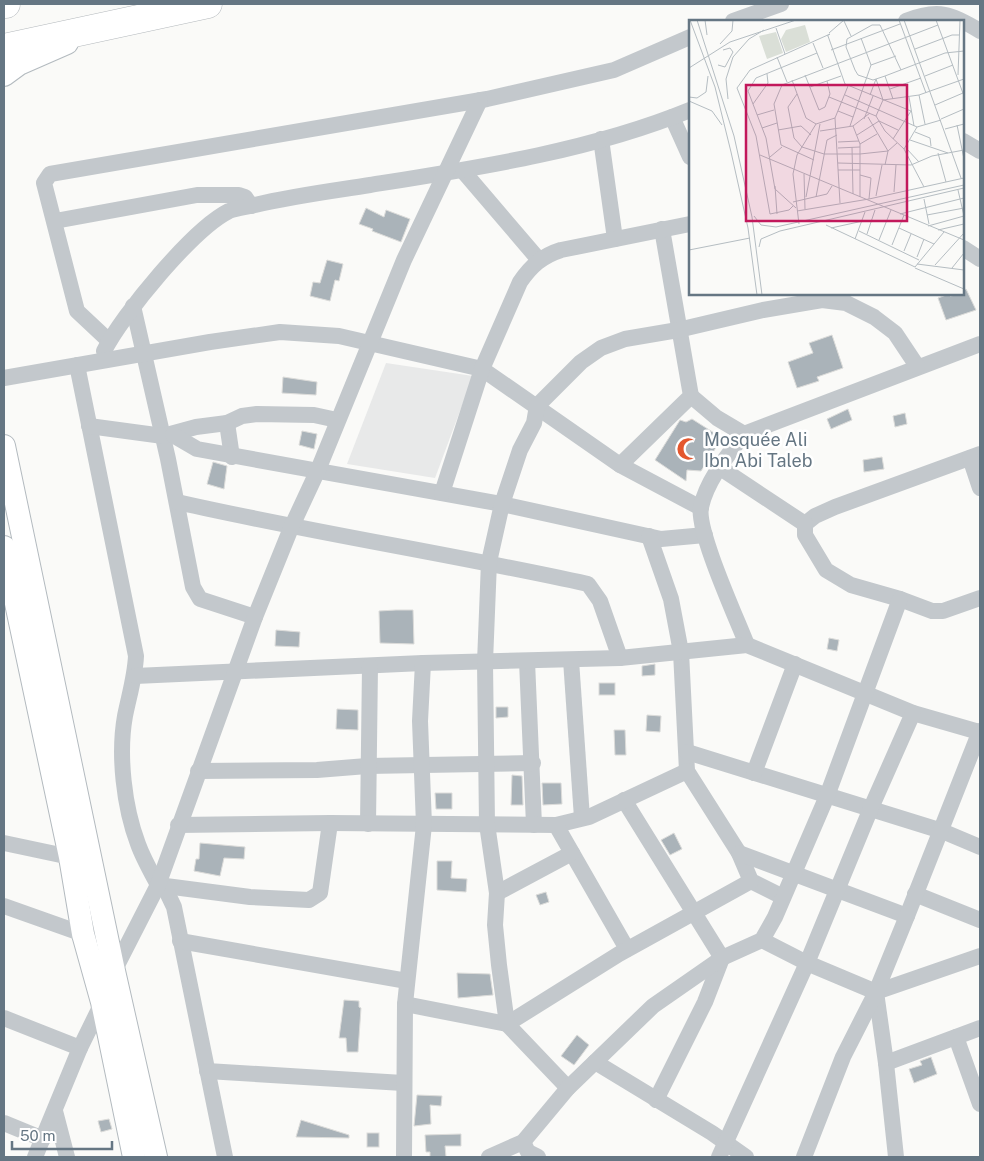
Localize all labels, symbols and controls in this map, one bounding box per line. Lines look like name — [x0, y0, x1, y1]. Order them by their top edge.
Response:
inset map — [689, 20, 964, 295]
place label: Mosquée Ali Ibn Abi Taleb — [704, 429, 812, 471]
mosque icon: Mosquée Ali Ibn Abi Taleb — [675, 436, 701, 462]
scale bar — [12, 1118, 112, 1150]
text: 50 m — [20, 1127, 55, 1144]

